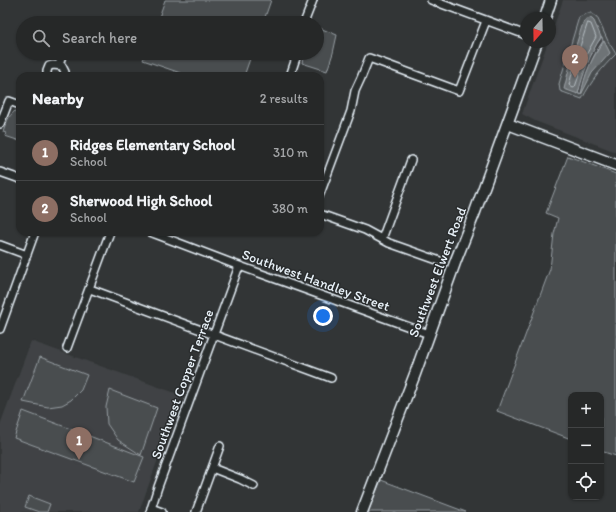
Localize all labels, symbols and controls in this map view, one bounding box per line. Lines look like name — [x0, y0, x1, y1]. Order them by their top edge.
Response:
north arrow — [520, 12, 556, 48]
search box — [16, 16, 324, 60]
icon: search — [30, 27, 52, 49]
text: Search here — [62, 29, 137, 47]
pin: 2 — [562, 45, 588, 78]
text: Nearby — [32, 88, 84, 108]
text: 2 results — [260, 91, 308, 106]
text: Ridges Elementary School — [70, 136, 235, 154]
text: 1 — [42, 145, 48, 160]
text: 310 m — [273, 145, 308, 160]
text: School — [70, 154, 107, 169]
text: Sherwood High School — [70, 192, 212, 210]
text: 2 — [42, 201, 48, 216]
text: 380 m — [272, 201, 308, 216]
street label: Southwest Elwert Road — [405, 204, 470, 340]
text: School — [70, 210, 107, 225]
street label: Southwest Handley Street — [240, 246, 392, 315]
your location — [313, 306, 333, 326]
street label: Southwest Copper Terrace — [147, 307, 218, 461]
map controls — [568, 392, 604, 500]
button: + — [568, 392, 604, 428]
pin: 1 — [66, 427, 92, 460]
button: − — [568, 428, 604, 464]
button: locate — [568, 464, 604, 500]

